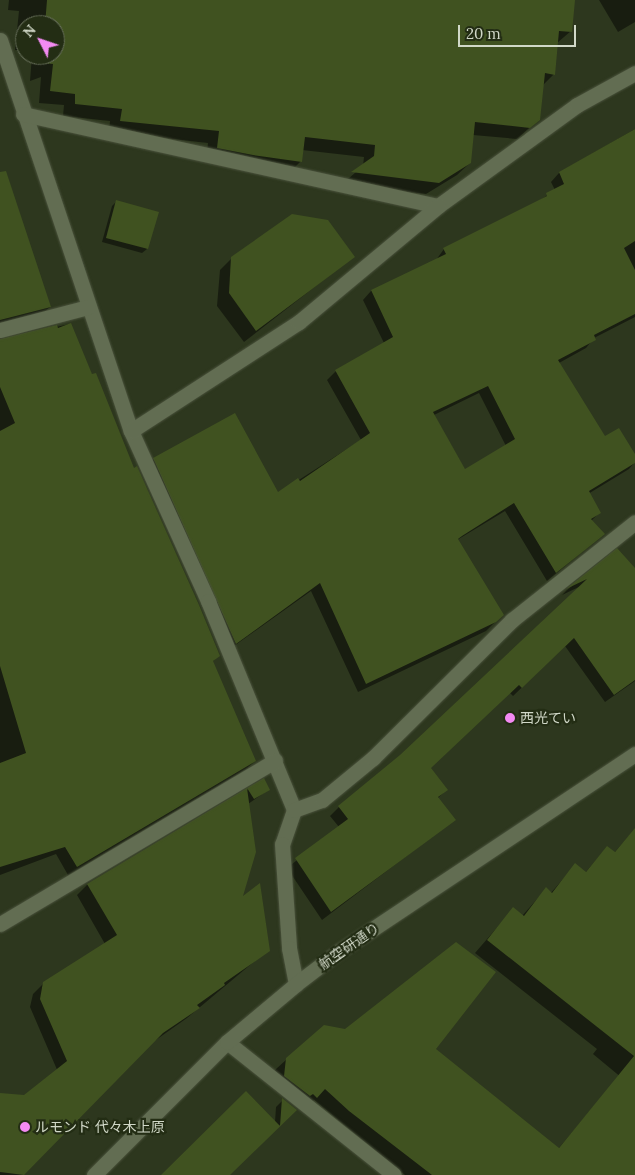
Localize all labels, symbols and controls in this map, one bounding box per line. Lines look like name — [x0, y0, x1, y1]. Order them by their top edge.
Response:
north arrow — [15, 15, 65, 65]
scale bar — [460, 15, 578, 47]
text: N — [19, 21, 40, 41]
text: 20 m — [466, 24, 501, 43]
place label: 西光てい — [520, 710, 576, 726]
marker: 西光てい — [504, 712, 516, 724]
street label: 航空研通り — [316, 919, 382, 973]
place label: ルモンド 代々木上原 — [35, 1119, 165, 1135]
marker: ルモンド 代々木上原 — [19, 1121, 31, 1133]

